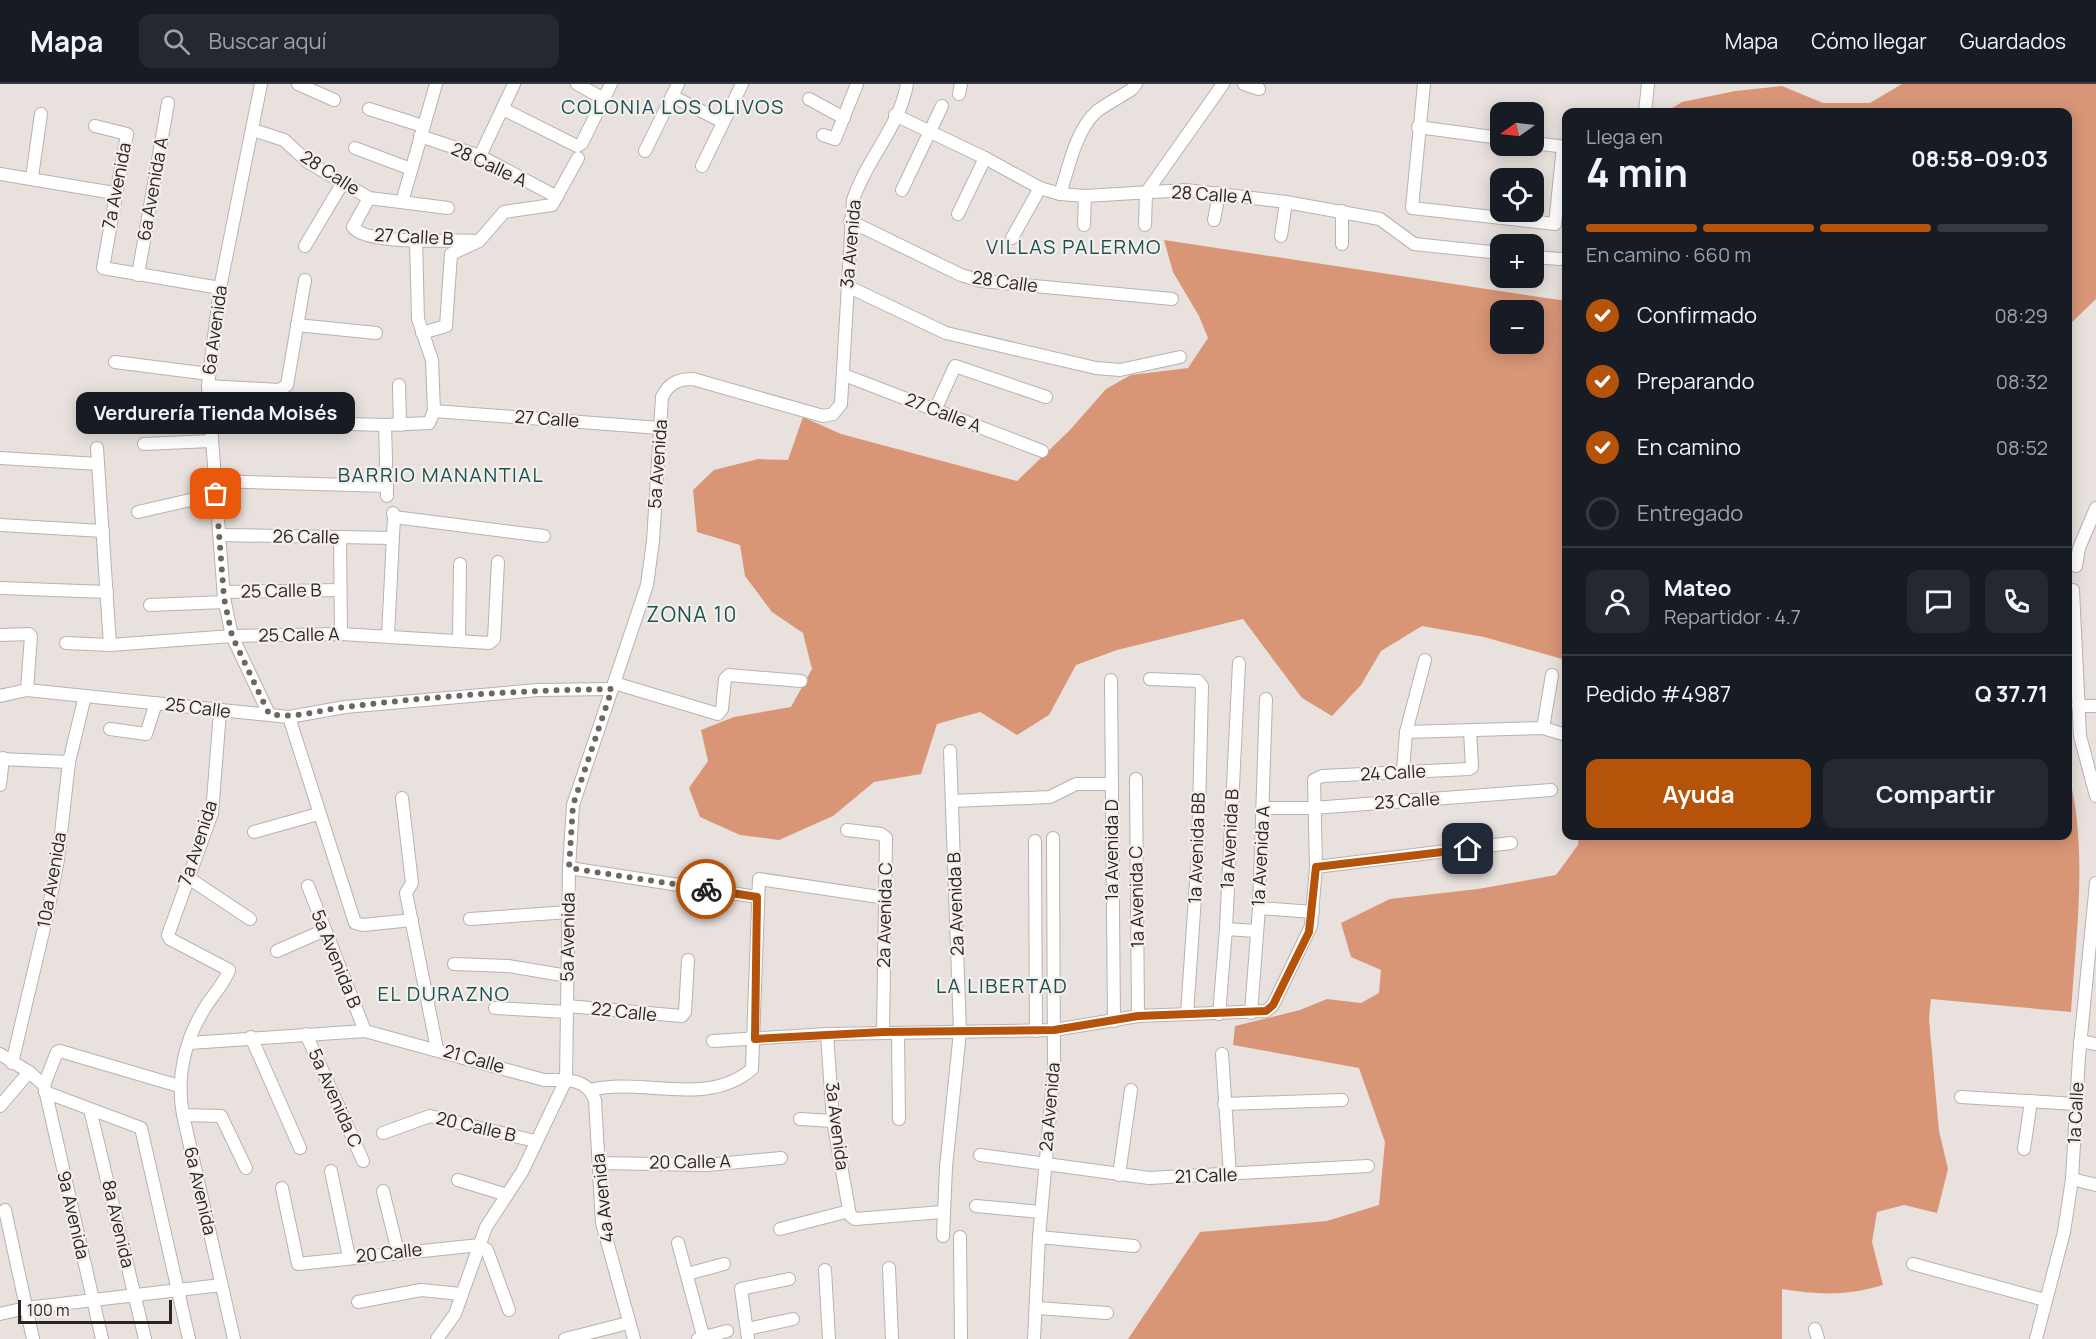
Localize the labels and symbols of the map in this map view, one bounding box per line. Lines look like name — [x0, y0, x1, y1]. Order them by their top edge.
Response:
district label: COLONIA LOS OLIVOS — [561, 93, 785, 120]
north arrow — [1490, 102, 1544, 156]
street label: 6a Avenida A — [131, 134, 173, 243]
street label: 28 Calle A — [448, 136, 532, 192]
street label: 7a Avenida — [96, 140, 136, 231]
street label: 28 Calle — [296, 144, 365, 200]
street label: 28 Calle A — [1171, 179, 1254, 209]
street label: 3a Avenida — [834, 199, 866, 289]
street label: 27 Calle B — [374, 222, 454, 250]
district label: VILLAS PALERMO — [986, 233, 1162, 260]
street label: 28 Calle — [971, 265, 1040, 297]
street label: 6a Avenida — [196, 284, 232, 376]
street label: 27 Calle A — [902, 387, 985, 438]
callout: Verdurería Tienda Moisés — [76, 392, 356, 434]
street label: 27 Calle — [514, 404, 580, 432]
street label: 5a Avenida — [642, 419, 672, 509]
district label: BARRIO MANANTIAL — [338, 461, 544, 488]
pin — [190, 468, 241, 519]
street label: 26 Calle — [272, 523, 340, 549]
street label: 25 Calle B — [240, 577, 322, 603]
district label: ZONA 10 — [646, 600, 738, 628]
street label: 25 Calle A — [258, 621, 340, 647]
street label: 25 Calle — [164, 691, 232, 723]
street label: 24 Calle — [1359, 758, 1426, 786]
street label: 23 Calle — [1373, 786, 1440, 814]
street label: 1a Avenida B — [1214, 788, 1244, 890]
street label: 1a Avenida BB — [1182, 792, 1210, 904]
street label: 7a Avenida — [172, 797, 222, 888]
street label: 1a Avenida D — [1099, 799, 1123, 901]
street label: 1a Avenida A — [1245, 804, 1275, 907]
pin — [1442, 823, 1493, 874]
street label: 10a Avenida — [31, 830, 71, 930]
street label: 1a Avenida C — [1123, 846, 1149, 948]
street label: 2a Avenida B — [941, 852, 969, 956]
courier — [676, 859, 736, 919]
street label: 2a Avenida C — [871, 862, 897, 968]
street label: 5a Avenida — [554, 892, 580, 982]
street label: 5a Avenida B — [306, 906, 368, 1011]
district label: LA LIBERTAD — [936, 972, 1068, 999]
district label: EL DURAZNO — [378, 980, 510, 1007]
street label: 22 Calle — [590, 996, 658, 1026]
street label: 21 Calle — [441, 1038, 508, 1078]
street label: 5a Avenida C — [303, 1044, 368, 1151]
street label: 2a Avenida — [1033, 1061, 1065, 1152]
street label: 3a Avenida — [821, 1080, 855, 1171]
street label: 1a Calle — [2061, 1081, 2089, 1145]
street label: 20 Calle B — [434, 1105, 519, 1147]
street label: 6a Avenida — [179, 1144, 223, 1237]
street label: 20 Calle A — [649, 1148, 732, 1174]
street label: 4a Avenida — [585, 1152, 619, 1244]
street label: 21 Calle — [1174, 1162, 1238, 1188]
street label: 9a Avenida — [52, 1168, 96, 1261]
street label: 8a Avenida — [97, 1178, 141, 1270]
street label: 20 Calle — [354, 1237, 423, 1267]
scale bar — [18, 1297, 172, 1324]

